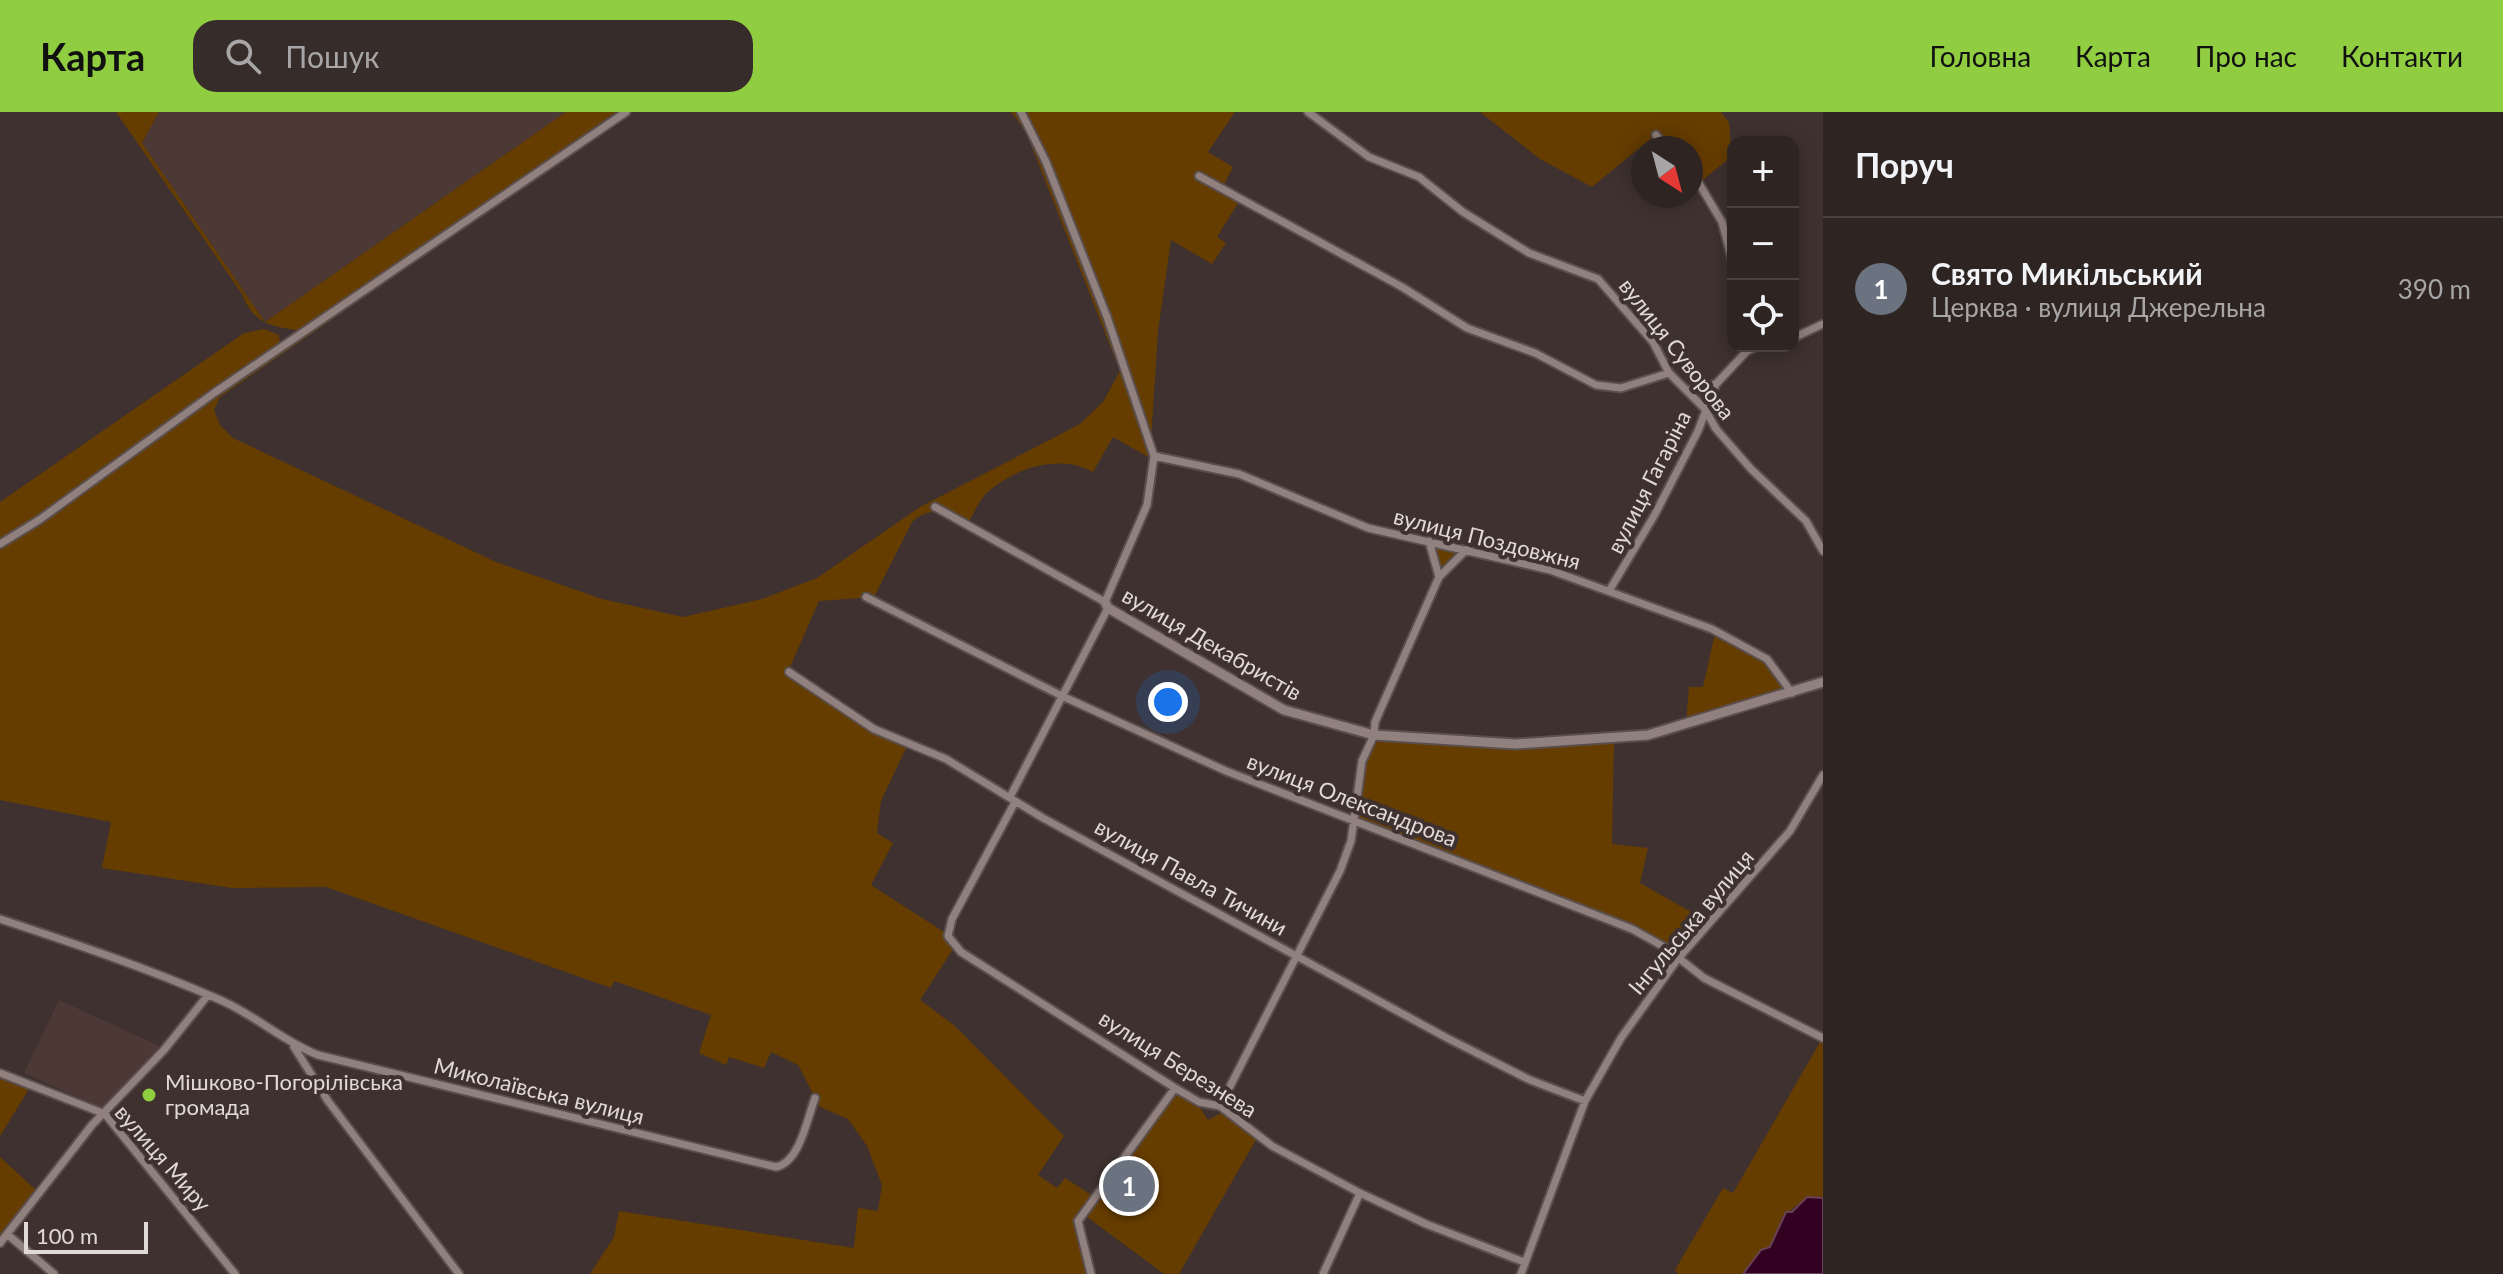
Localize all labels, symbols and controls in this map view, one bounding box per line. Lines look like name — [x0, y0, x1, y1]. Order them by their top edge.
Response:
search box — [193, 20, 753, 92]
text: Карта — [40, 33, 145, 79]
icon: search — [221, 34, 265, 78]
text: Пошук — [285, 38, 380, 74]
text: Головна — [1930, 39, 2031, 73]
text: Карта — [2075, 39, 2151, 73]
text: Про нас — [2195, 39, 2297, 73]
text: Контакти — [2341, 39, 2463, 73]
north arrow — [1631, 136, 1703, 208]
map controls — [1727, 136, 1799, 352]
button: + — [1727, 136, 1799, 208]
text: Поруч — [1855, 144, 1954, 185]
button: − — [1727, 208, 1799, 280]
text: Свято Микільський — [1931, 255, 2203, 291]
street label: вулиця Суворова — [1614, 273, 1741, 425]
text: 1 — [1873, 273, 1889, 305]
text: 390 m — [2398, 273, 2471, 305]
button: locate — [1727, 280, 1799, 352]
text: Церква · вулиця Джерельна — [1931, 291, 2266, 323]
street label: вулиця Гагаріна — [1601, 406, 1696, 558]
street label: вулиця Поздовжня — [1391, 502, 1583, 575]
street label: вулиця Декабристів — [1118, 581, 1307, 706]
your location — [1148, 682, 1188, 722]
street label: вулиця Олександрова — [1244, 747, 1461, 852]
street label: вулиця Павла Тичини — [1090, 812, 1292, 941]
street label: Інгульська вулиця — [1622, 844, 1759, 1000]
street label: вулиця Березнева — [1094, 1004, 1262, 1123]
street label: Миколаївська вулиця — [431, 1051, 647, 1130]
place label: Мішково-Погорілівська громада — [165, 1068, 403, 1120]
marker: Мішково-Погорілівська громада — [140, 1086, 158, 1104]
street label: вулиця Миру — [110, 1099, 217, 1217]
pin: 1 — [1103, 1156, 1155, 1216]
scale bar — [24, 1218, 148, 1254]
text: 100 m — [36, 1222, 98, 1249]

